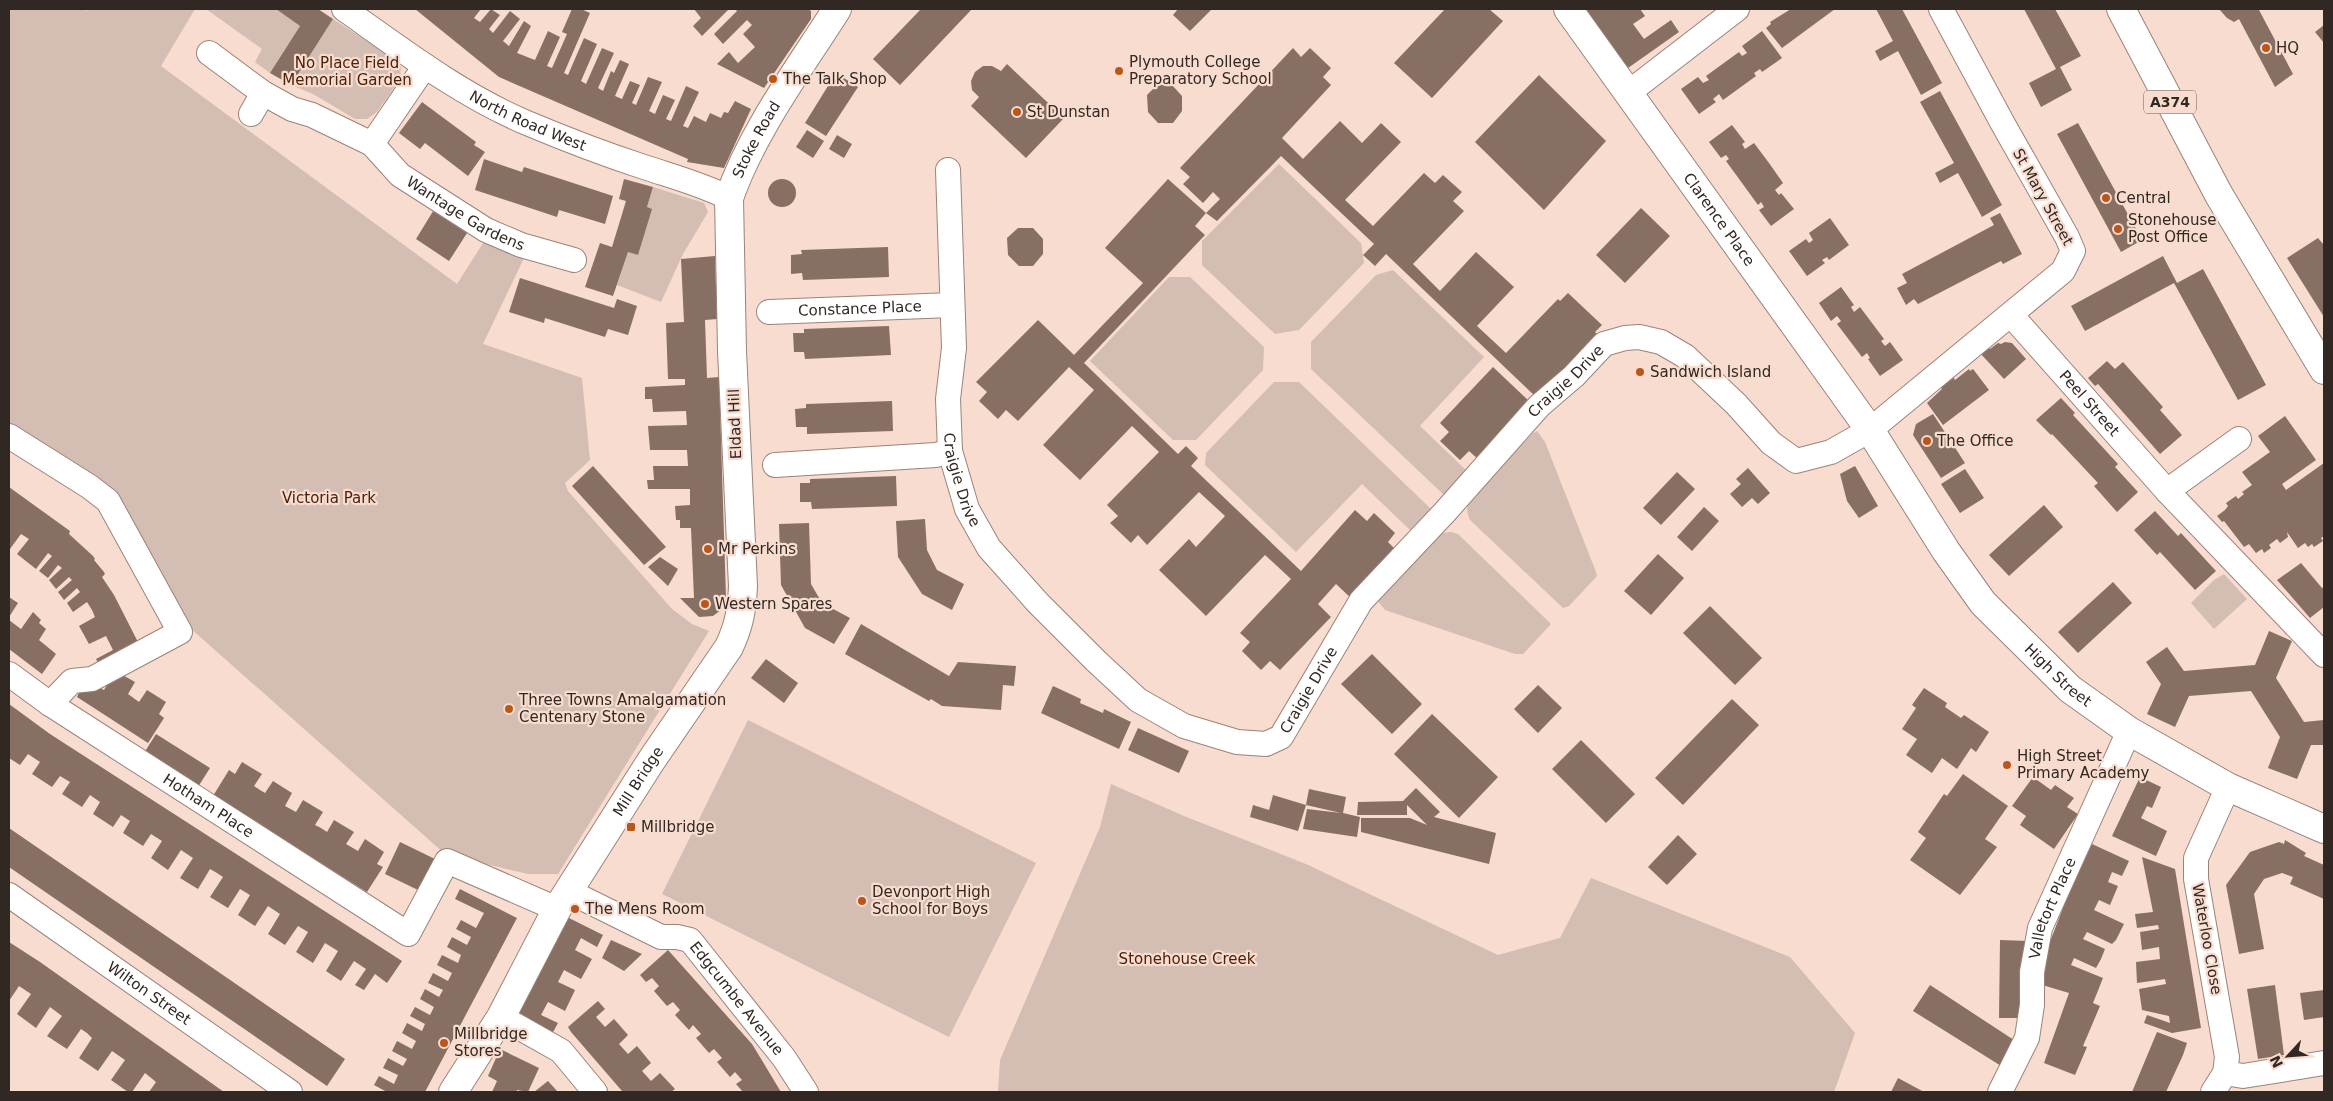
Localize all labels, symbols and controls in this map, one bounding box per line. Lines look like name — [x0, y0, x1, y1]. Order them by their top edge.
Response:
place label: HQ — [2276, 39, 2299, 57]
marker: HQ — [2260, 42, 2272, 54]
place label: Plymouth College Preparatory School — [1129, 53, 1272, 88]
park label: No Place Field Memorial Garden — [282, 54, 412, 89]
marker: Plymouth College Preparatory School — [1113, 65, 1125, 77]
place label: The Talk Shop — [782, 70, 887, 88]
marker: The Talk Shop — [767, 73, 779, 85]
street label: North Road West — [466, 87, 589, 155]
road number: A374 — [2144, 90, 2196, 114]
street label: Stoke Road — [729, 98, 784, 181]
place label: St Dunstan — [1027, 103, 1110, 121]
marker: St Dunstan — [1011, 106, 1023, 118]
street label: St Mary Street — [2009, 146, 2077, 249]
street label: Clarence Place — [1679, 169, 1759, 270]
street label: Wantage Gardens — [403, 172, 528, 255]
place label: Central — [2116, 189, 2171, 207]
marker: Central — [2100, 192, 2112, 204]
place label: Stonehouse Post Office — [2128, 211, 2217, 246]
marker: Stonehouse Post Office — [2112, 223, 2124, 235]
street label: Constance Place — [798, 297, 922, 320]
street label: Craigie Drive — [1524, 341, 1608, 421]
place label: Sandwich Island — [1650, 363, 1771, 381]
marker: Sandwich Island — [1634, 366, 1646, 378]
street label: Peel Street — [2055, 367, 2123, 440]
street label: Eldad Hill — [725, 388, 745, 460]
street label: Craigie Drive — [940, 432, 984, 530]
place label: The Office — [1936, 432, 2013, 450]
marker: The Office — [1921, 435, 1933, 447]
park label: Victoria Park — [282, 489, 376, 507]
place label: Mr Perkins — [718, 540, 796, 558]
marker: Mr Perkins — [702, 543, 714, 555]
place label: Western Spares — [715, 595, 833, 613]
marker: Western Spares — [699, 598, 711, 610]
street label: High Street — [2021, 640, 2095, 710]
street label: Craigie Drive — [1276, 643, 1341, 737]
place label: Three Towns Amalgamation Centenary Stone — [518, 691, 726, 726]
marker: Three Towns Amalgamation Centenary Stone — [503, 703, 515, 715]
street label: Mill Bridge — [609, 743, 667, 820]
place label: High Street Primary Academy — [2017, 747, 2150, 782]
marker: High Street Primary Academy — [2001, 759, 2013, 771]
street label: Hotham Place — [160, 770, 257, 842]
place label: Millbridge — [641, 818, 715, 836]
marker: Millbridge — [625, 821, 637, 833]
street label: Valletort Place — [2026, 855, 2080, 960]
street label: Waterloo Close — [2188, 882, 2226, 996]
place label: Devonport High School for Boys — [872, 883, 990, 918]
marker: Devonport High School for Boys — [856, 895, 868, 907]
place label: The Mens Room — [584, 900, 705, 918]
marker: The Mens Room — [569, 903, 581, 915]
street label: Edgcumbe Avenue — [686, 938, 787, 1059]
park label: Stonehouse Creek — [1119, 950, 1256, 968]
street label: Wilton Street — [104, 958, 194, 1029]
place label: Millbridge Stores — [454, 1025, 528, 1060]
north arrow — [2263, 1031, 2313, 1081]
marker: Millbridge Stores — [438, 1037, 450, 1049]
text: N — [2267, 1053, 2286, 1070]

